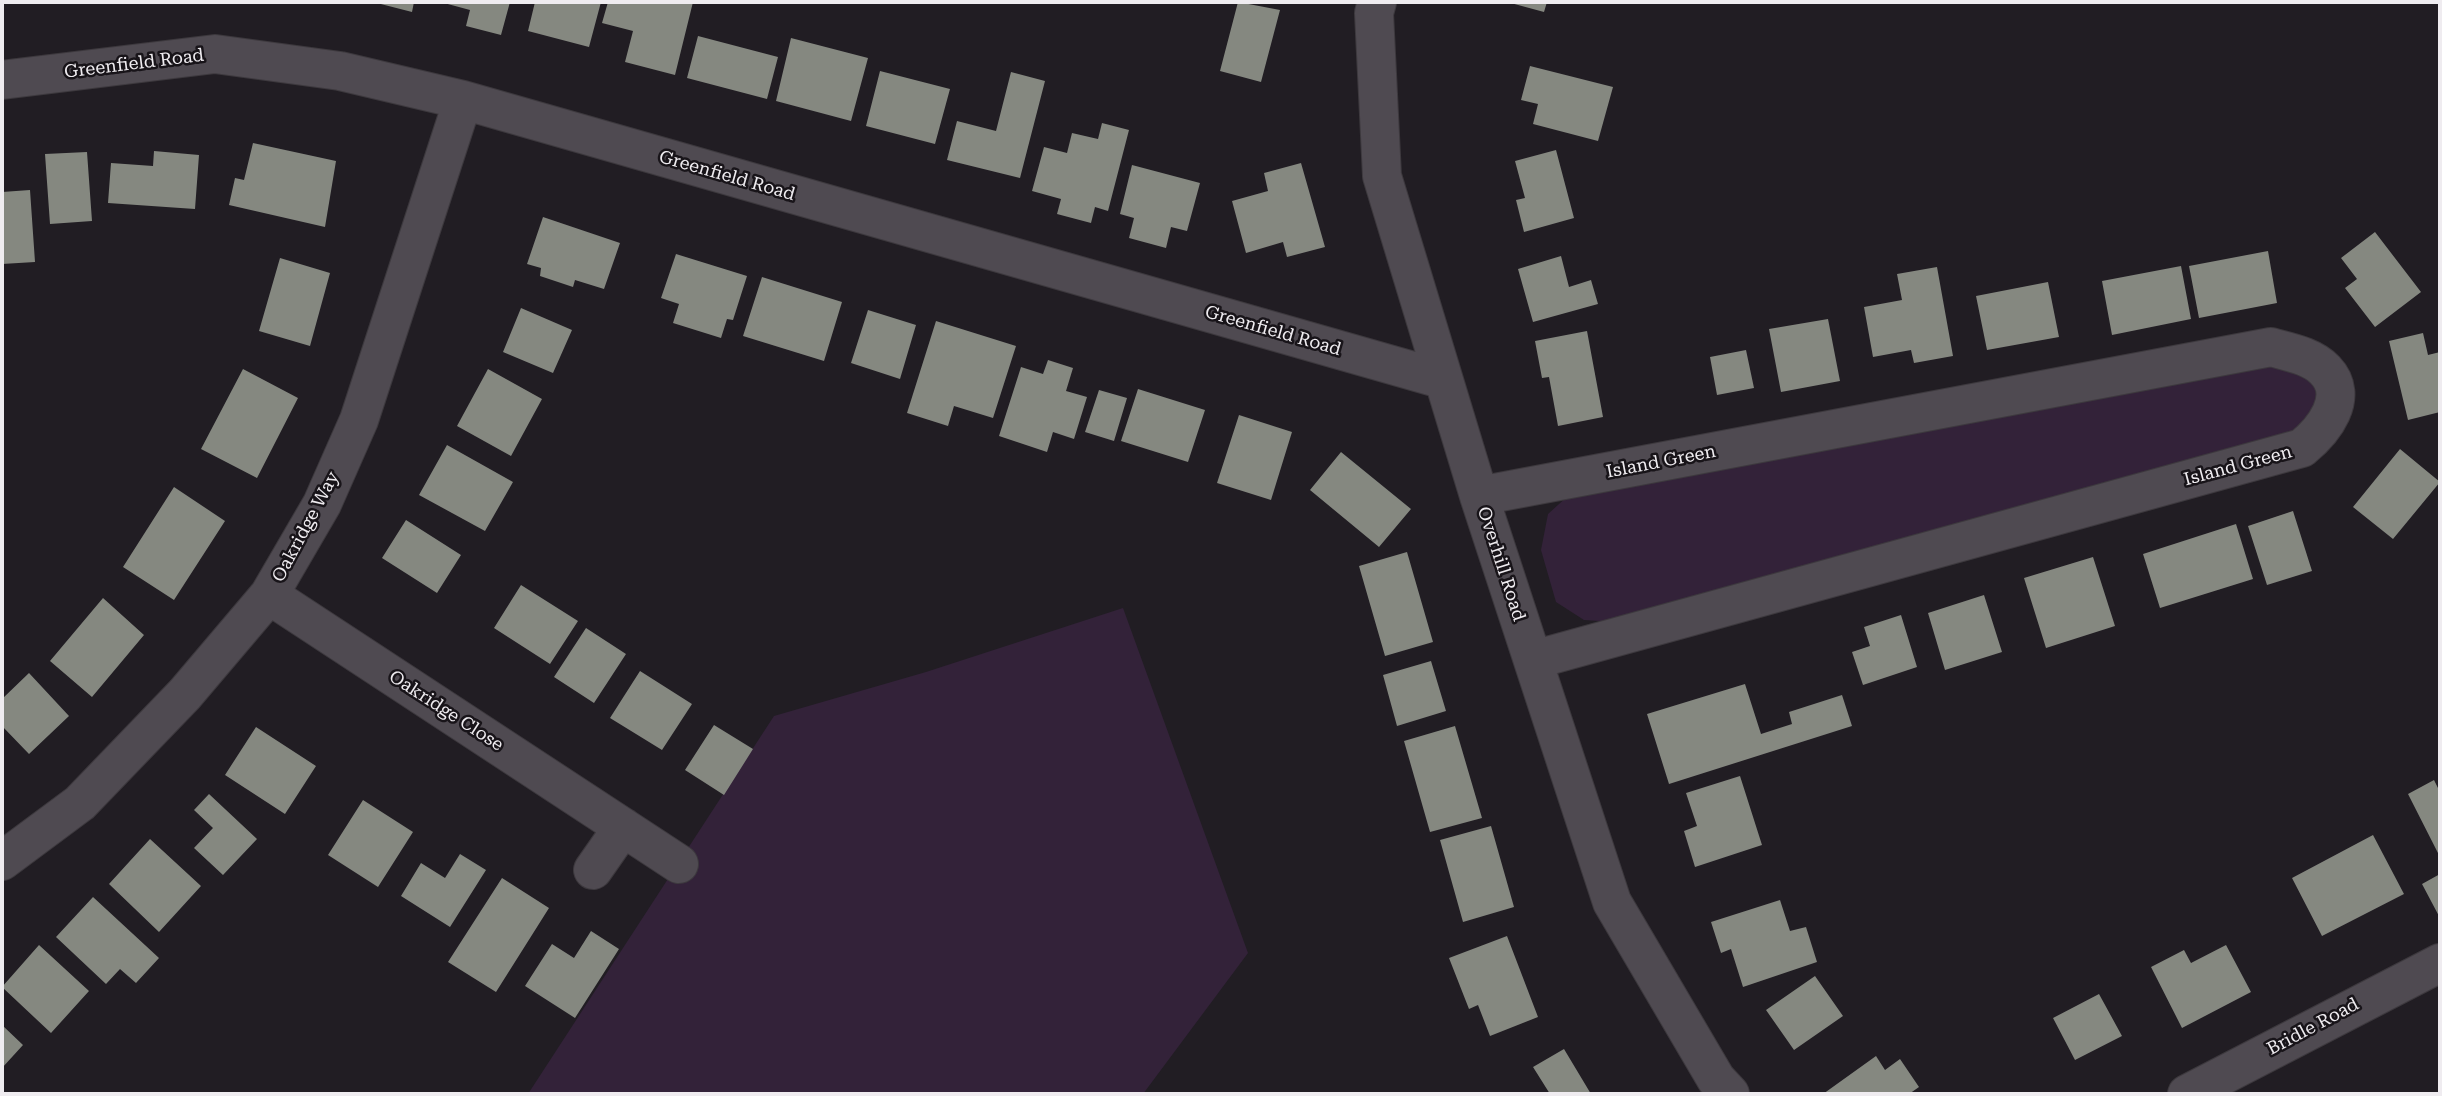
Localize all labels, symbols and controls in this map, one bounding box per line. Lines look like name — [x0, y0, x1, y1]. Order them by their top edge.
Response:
street label: Greenfield Road — [63, 45, 205, 83]
street label: Greenfield Road — [656, 146, 798, 206]
street label: Greenfield Road — [1202, 301, 1344, 361]
street label: Island Green — [1604, 441, 1718, 483]
street label: Island Green — [2182, 441, 2294, 491]
street label: Oakridge Way — [268, 468, 344, 586]
street label: Overhill Road — [1472, 504, 1530, 624]
street label: Oakridge Close — [385, 666, 507, 756]
street label: Bridle Road — [2263, 994, 2363, 1060]

